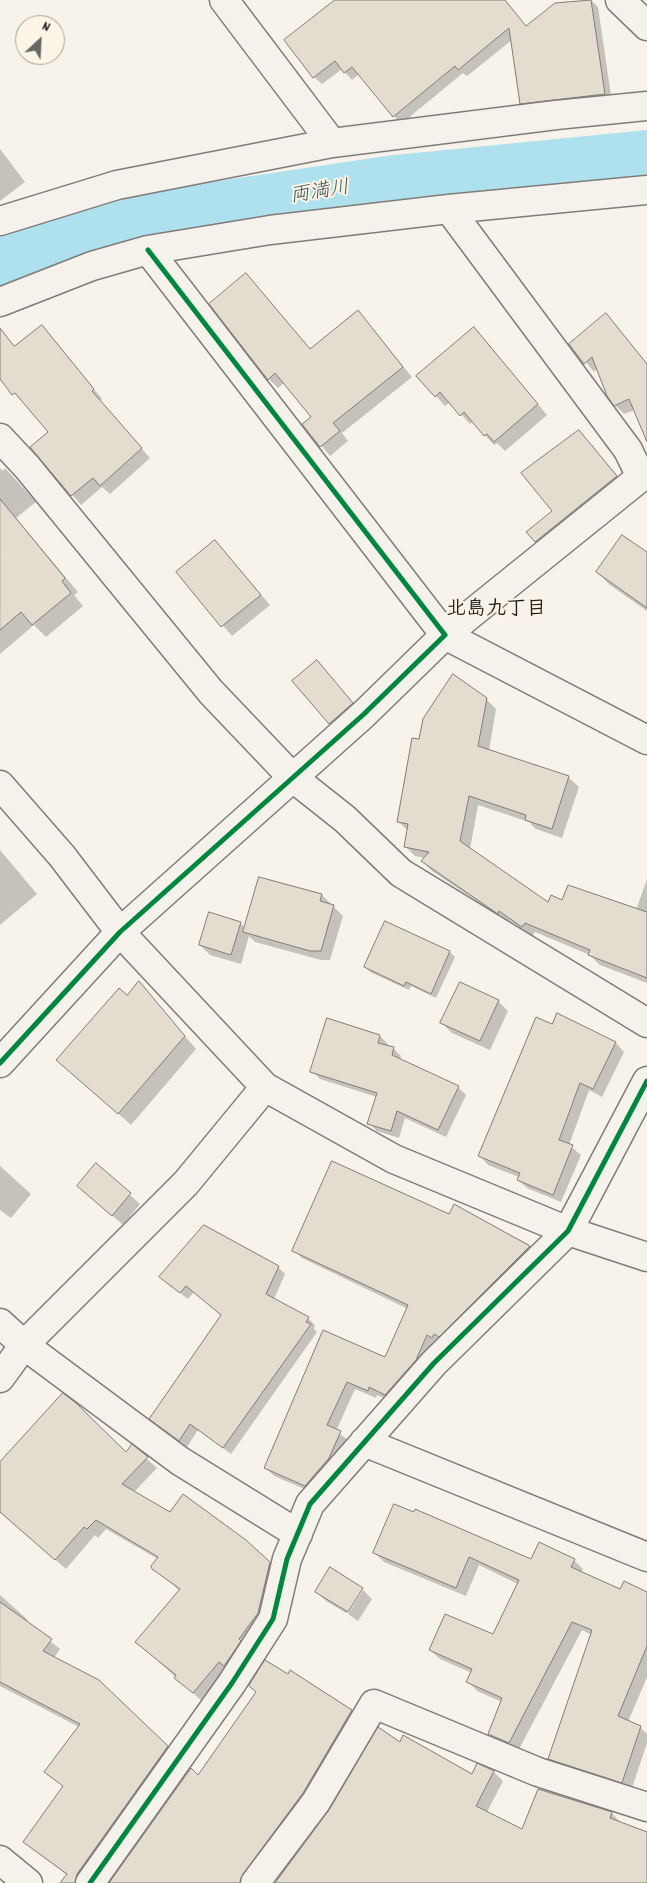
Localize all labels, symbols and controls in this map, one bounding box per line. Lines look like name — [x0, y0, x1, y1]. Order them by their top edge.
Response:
north arrow — [15, 15, 65, 65]
text: N — [39, 17, 53, 38]
water label: 両満川 — [288, 177, 352, 211]
district label: 北島九丁目 — [446, 599, 546, 623]

